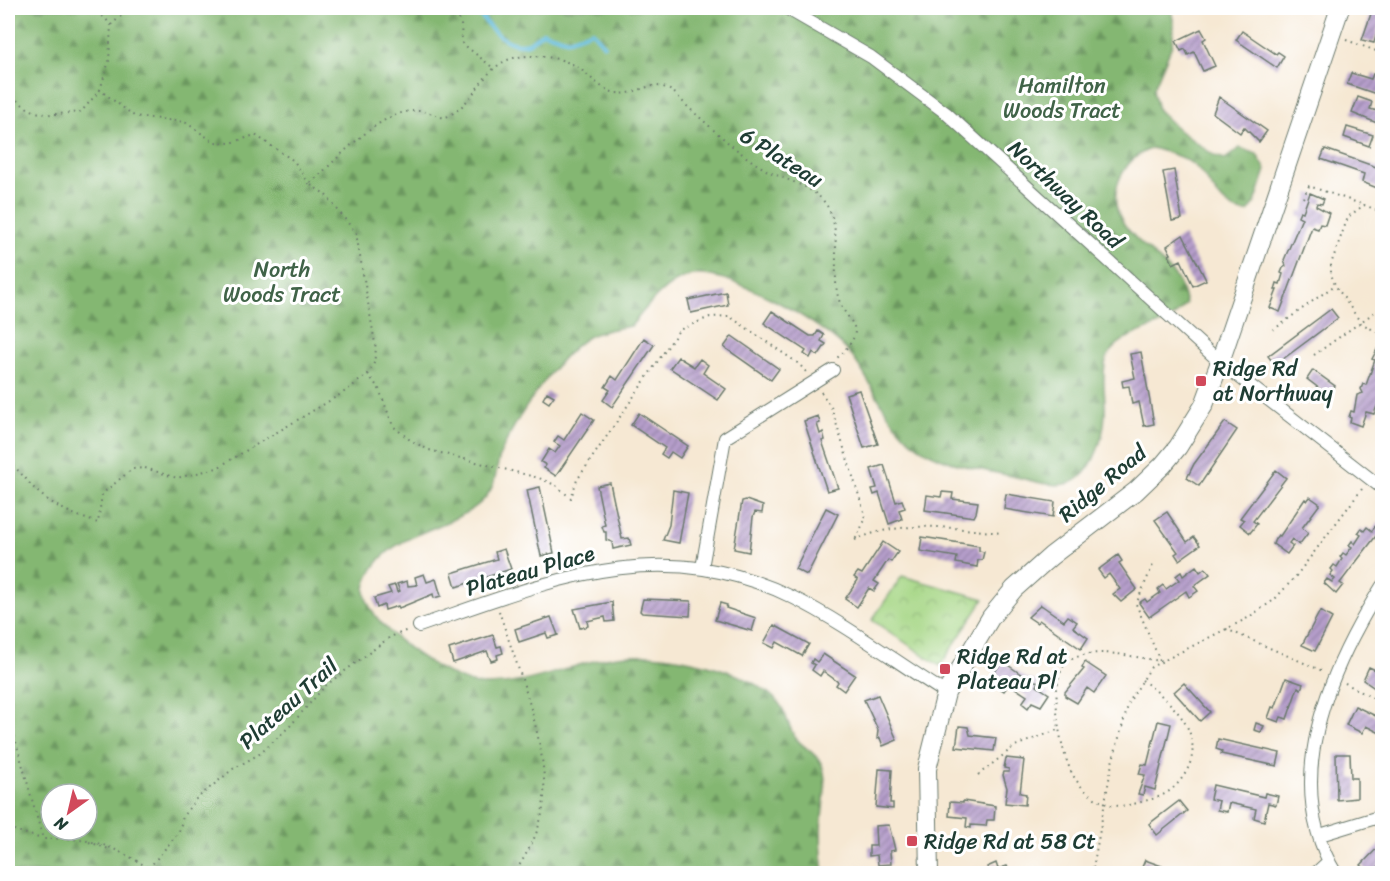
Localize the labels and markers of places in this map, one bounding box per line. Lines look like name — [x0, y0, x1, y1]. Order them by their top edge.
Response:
place label: Ridge Rd at Northway — [1213, 349, 1333, 413]
marker: Ridge Rd at Northway — [1194, 374, 1208, 388]
place label: Ridge Rd at Plateau Pl — [957, 637, 1068, 701]
marker: Ridge Rd at Plateau Pl — [938, 662, 952, 676]
place label: Ridge Rd at 58 Ct — [924, 822, 1096, 861]
marker: Ridge Rd at 58 Ct — [905, 834, 919, 848]

